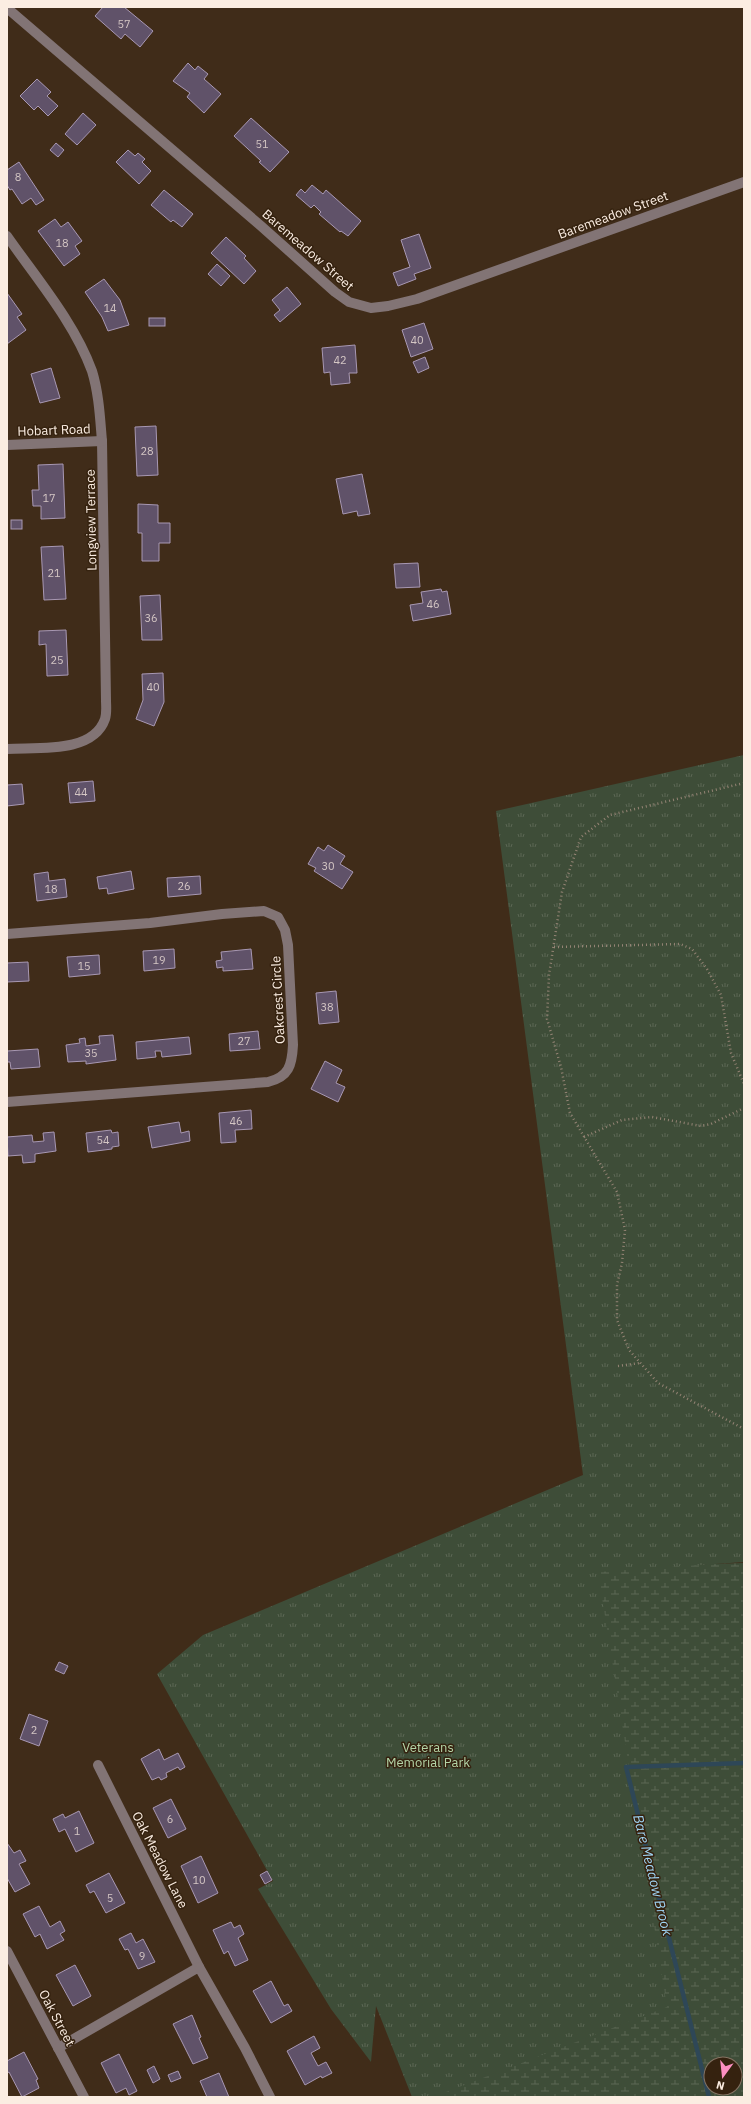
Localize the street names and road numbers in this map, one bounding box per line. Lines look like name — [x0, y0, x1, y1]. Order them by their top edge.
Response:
street label: Baremeadow Street — [556, 187, 670, 243]
street label: Baremeadow Street — [259, 205, 357, 295]
street label: Hobart Road — [17, 420, 91, 440]
street label: Longview Terrace — [82, 469, 100, 571]
street label: Oakcrest Circle — [267, 955, 289, 1045]
street label: Oak Meadow Lane — [128, 1809, 192, 1911]
street label: Oak Street — [35, 1987, 79, 2049]

